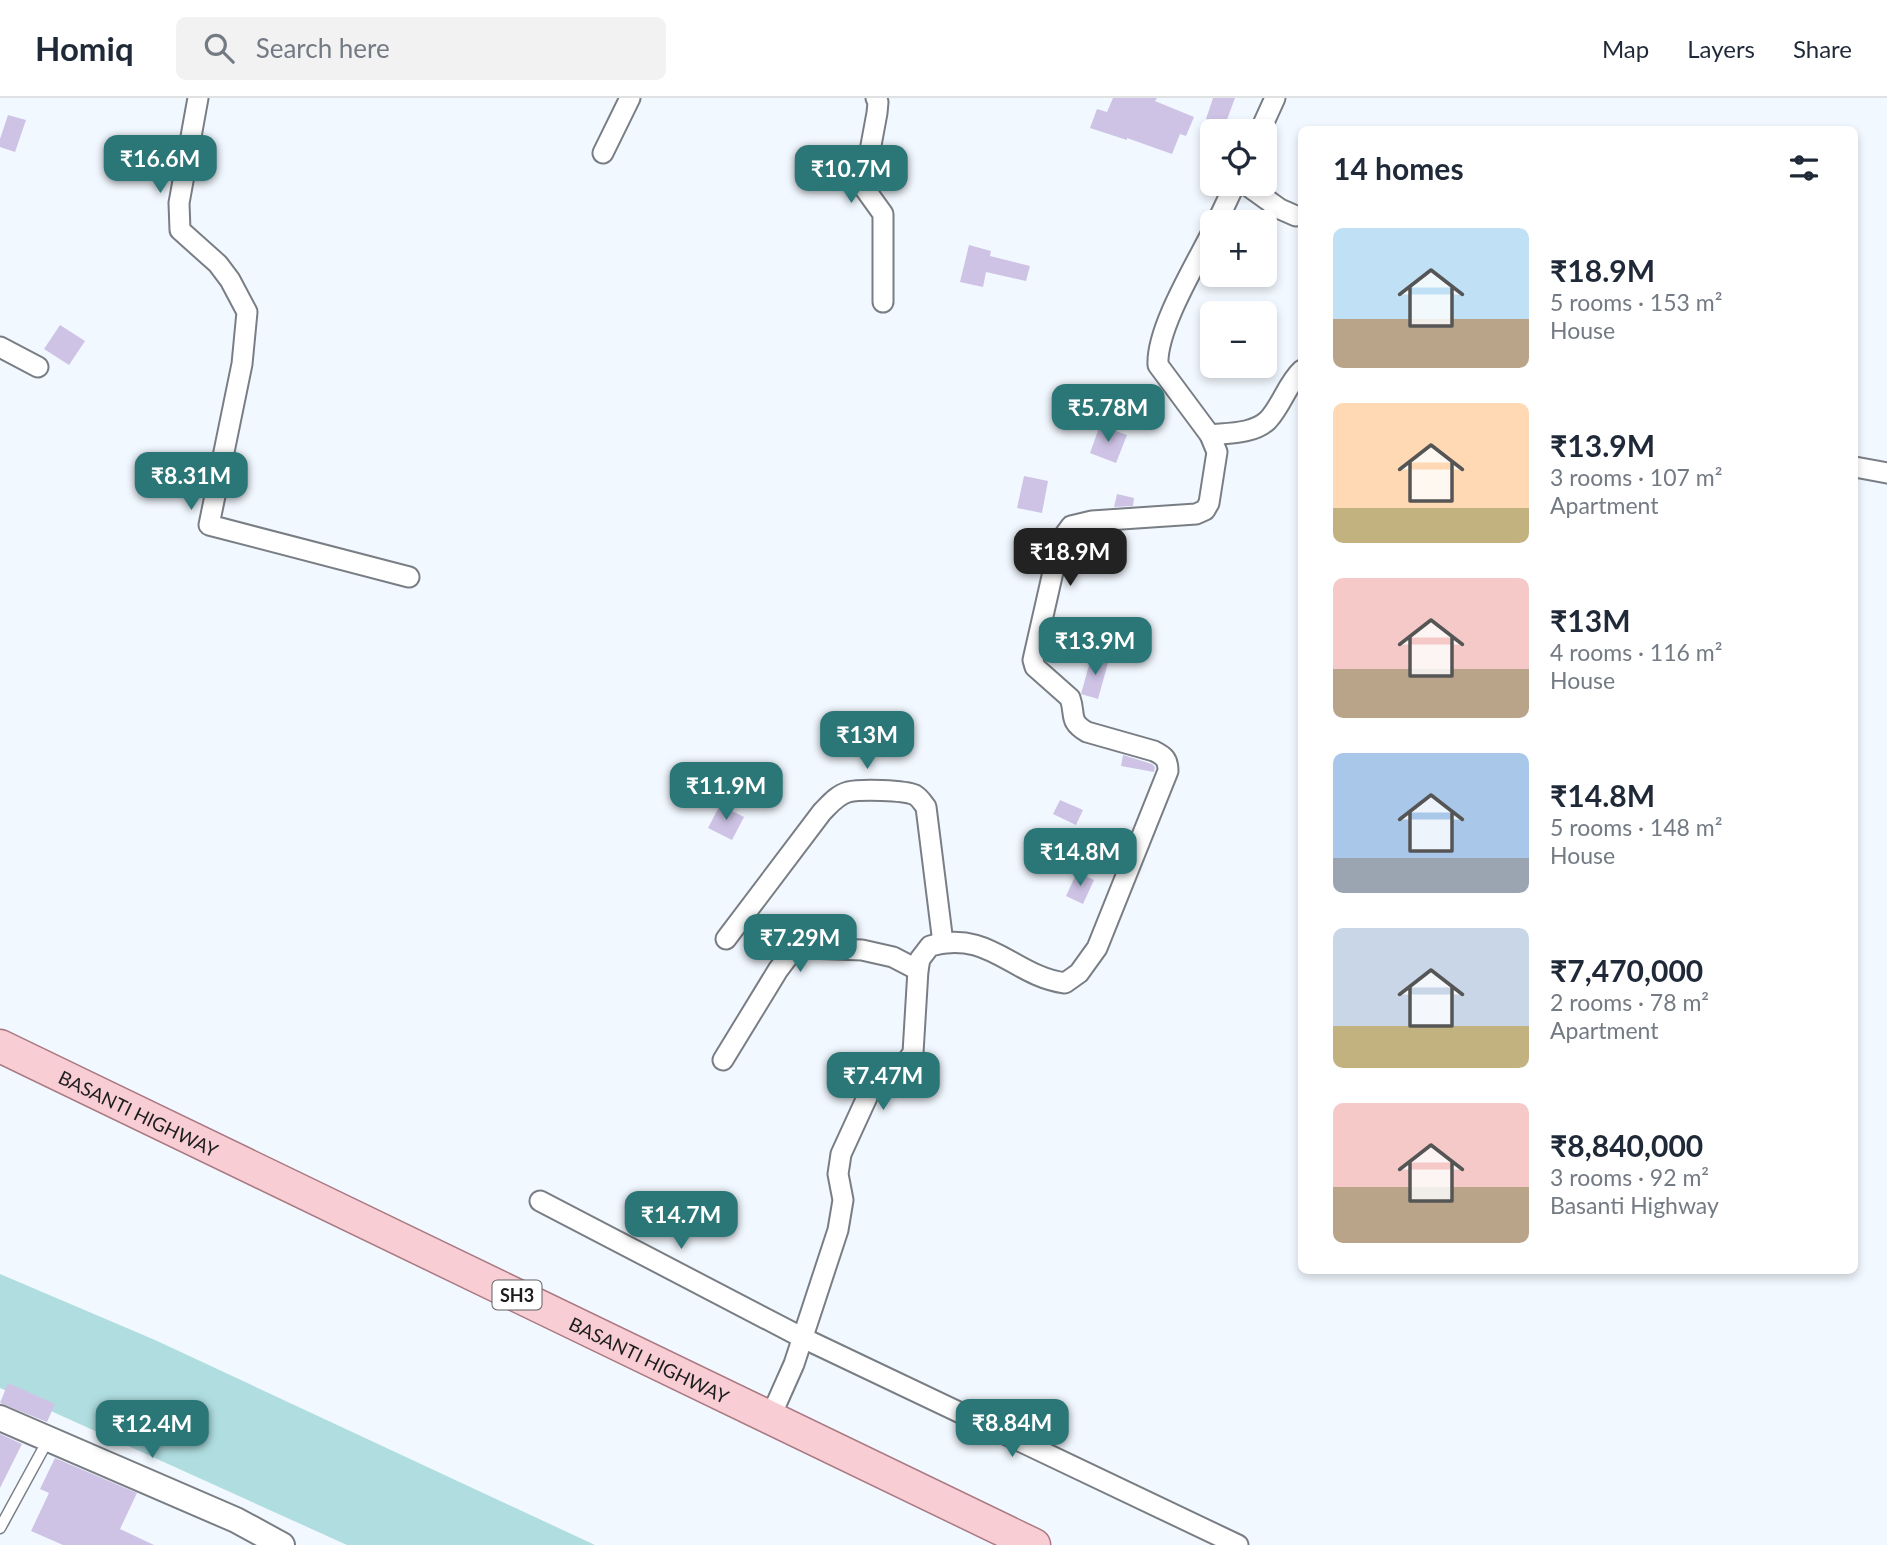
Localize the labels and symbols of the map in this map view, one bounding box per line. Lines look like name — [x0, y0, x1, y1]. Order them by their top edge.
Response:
pin: ₹16.6M — [103, 136, 217, 195]
pin: ₹10.7M — [794, 146, 908, 205]
pin: ₹5.78M — [1051, 384, 1165, 444]
pin: ₹8.31M — [134, 452, 248, 512]
pin: ₹18.9M — [1013, 528, 1127, 588]
pin: ₹13.9M — [1038, 618, 1152, 677]
pin: ₹13M — [826, 712, 908, 771]
pin: ₹11.9M — [669, 762, 783, 822]
pin: ₹14.8M — [1023, 828, 1137, 888]
pin: ₹7.29M — [743, 914, 857, 974]
pin: ₹7.47M — [826, 1052, 940, 1112]
street label: BASANTI HIGHWAY — [55, 1065, 222, 1161]
pin: ₹14.7M — [624, 1192, 738, 1251]
road number: SH3 — [492, 1280, 542, 1310]
street label: BASANTI HIGHWAY — [566, 1311, 733, 1408]
pin: ₹12.4M — [95, 1400, 209, 1460]
pin: ₹8.84M — [955, 1400, 1069, 1459]

